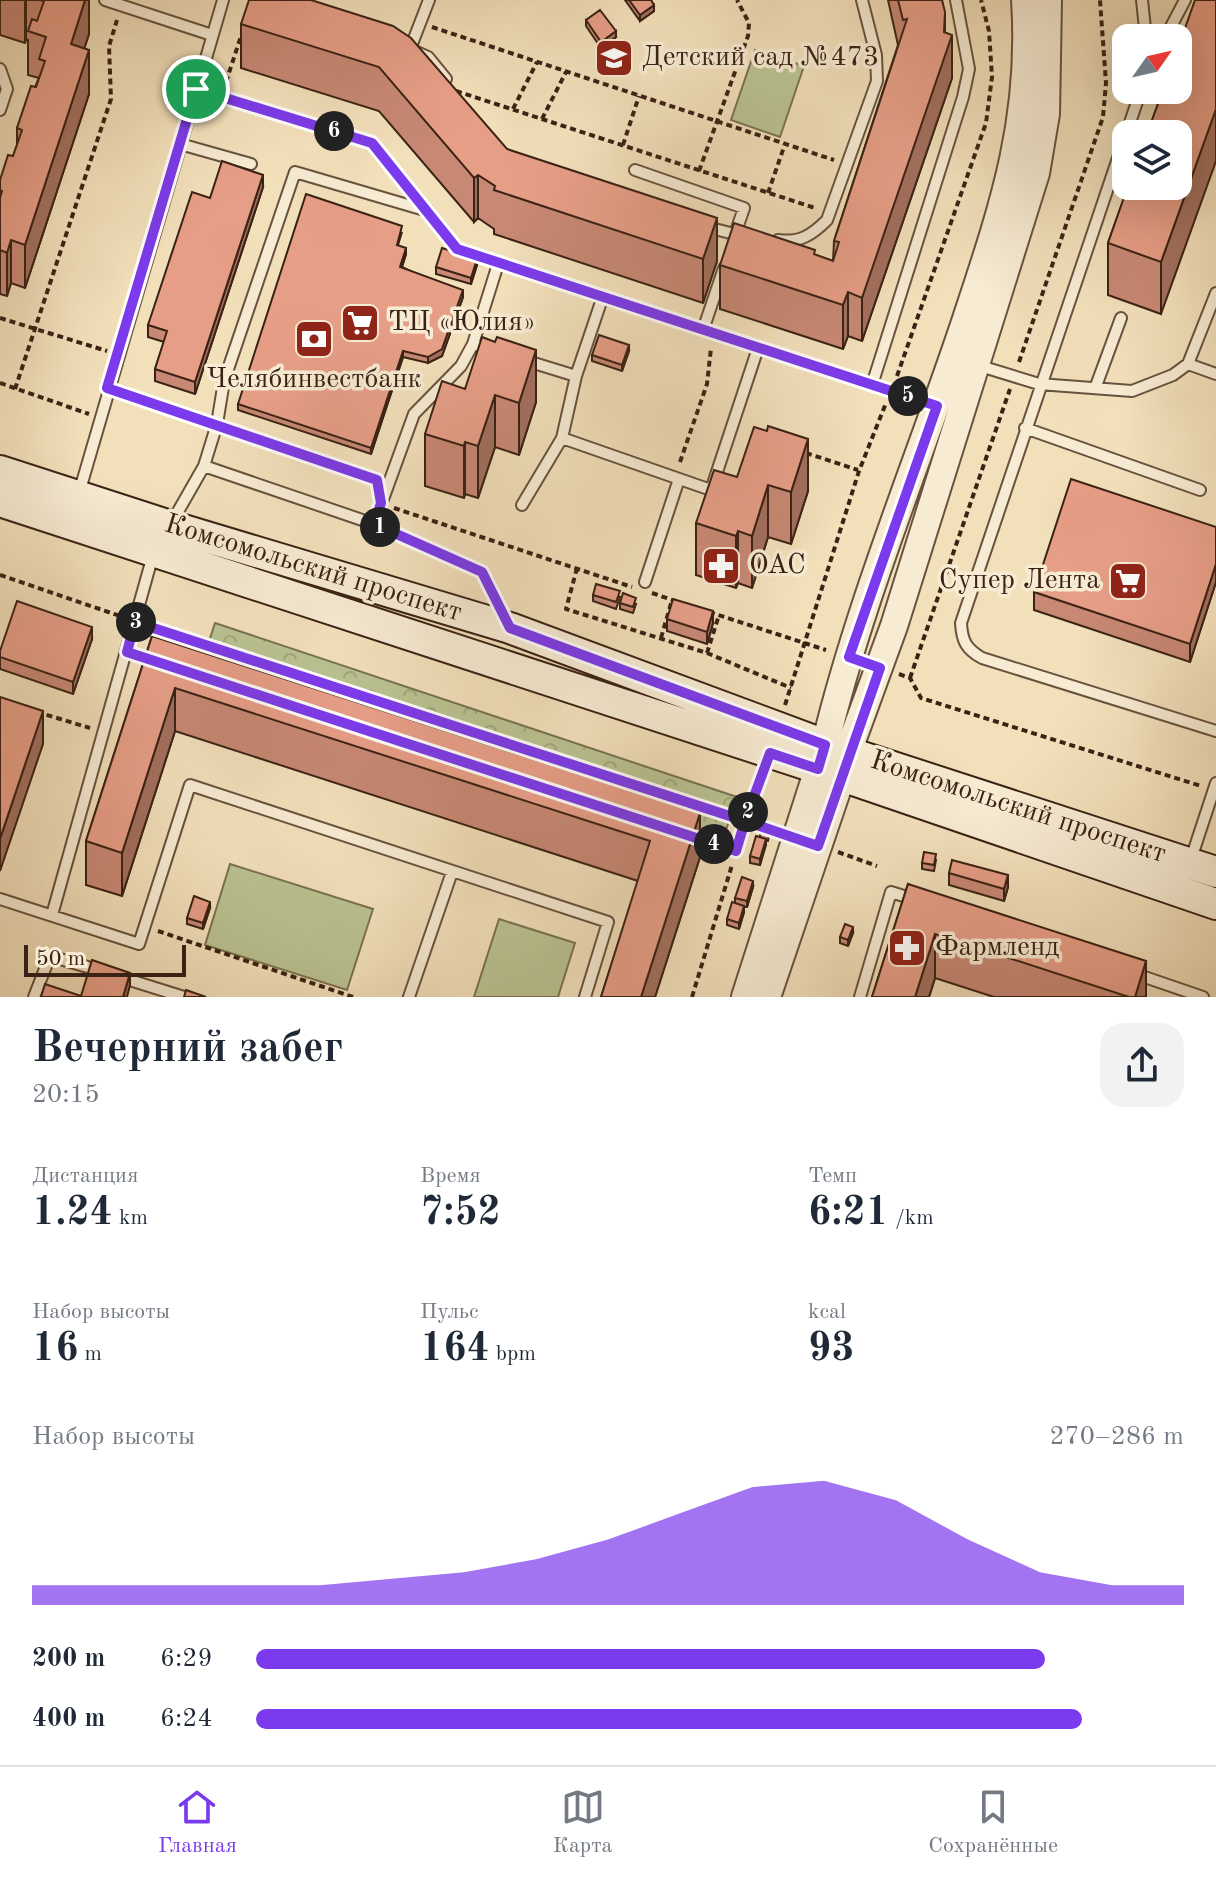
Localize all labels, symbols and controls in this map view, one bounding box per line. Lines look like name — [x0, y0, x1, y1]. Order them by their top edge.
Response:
north arrow — [1112, 24, 1192, 104]
map controls — [1112, 24, 1192, 200]
school or university icon: Детский сад №473 — [593, 37, 635, 79]
place label: Детский сад №473 — [642, 44, 879, 72]
pin — [162, 55, 230, 123]
icon: arrive — [174, 67, 218, 111]
pin: 6 — [314, 111, 354, 151]
text: 6 — [328, 120, 340, 142]
button: layers — [1112, 120, 1192, 200]
supermarket icon: ТЦ «Юлия» — [339, 302, 381, 344]
place label: ТЦ «Юлия» — [388, 309, 536, 337]
bank icon: Челябинвестбанк — [293, 318, 335, 360]
place label: Челябинвестбанк — [206, 366, 422, 394]
pin: 5 — [888, 376, 928, 416]
text: 5 — [902, 385, 914, 407]
pin: 1 — [360, 507, 400, 547]
street label: Комсомольский проспект — [161, 510, 465, 628]
text: 1 — [374, 516, 386, 538]
pharmacy icon: ОАС — [700, 545, 742, 587]
place label: ОАС — [749, 552, 806, 580]
supermarket icon: Супер Лента — [1107, 560, 1149, 602]
place label: Супер Лента — [939, 567, 1100, 595]
pin: 3 — [116, 602, 156, 642]
text: 3 — [130, 611, 142, 633]
street label: Комсомольский проспект — [867, 747, 1169, 869]
pin: 2 — [728, 792, 768, 832]
text: 2 — [742, 801, 754, 823]
pin: 4 — [694, 824, 734, 864]
text: 4 — [708, 833, 720, 855]
pharmacy icon: Фармленд — [886, 927, 928, 969]
place label: Фармленд — [935, 934, 1059, 962]
scale bar — [24, 941, 186, 977]
text: 50 m — [36, 948, 85, 970]
button: share — [1100, 1023, 1184, 1107]
text: Вечерний забег — [32, 1027, 343, 1071]
text: 20:15 — [32, 1082, 100, 1108]
text: Дистанция — [32, 1165, 138, 1187]
text: Время — [420, 1165, 481, 1187]
text: Темп — [808, 1165, 857, 1187]
text: 1.24 — [32, 1194, 113, 1234]
text: 7:52 — [420, 1194, 501, 1234]
text: 6:21 — [808, 1194, 889, 1234]
text: km — [113, 1207, 148, 1229]
text: /km — [889, 1207, 934, 1229]
text: Набор высоты — [32, 1301, 170, 1323]
text: Пульс — [420, 1301, 479, 1323]
text: kcal — [808, 1301, 846, 1323]
text: 16 — [32, 1330, 78, 1370]
text: 164 — [420, 1330, 490, 1370]
text: 93 — [808, 1330, 854, 1370]
text: m — [78, 1343, 102, 1365]
text: bpm — [490, 1343, 536, 1365]
text: Набор высоты — [32, 1424, 195, 1450]
text: 270–286 m — [1049, 1424, 1184, 1450]
text: 200 m — [32, 1646, 105, 1672]
text: 6:29 — [160, 1646, 213, 1672]
text: 400 m — [32, 1706, 105, 1732]
text: 6:24 — [160, 1706, 213, 1732]
tab: Главная — [158, 1785, 237, 1860]
tab: Карта — [553, 1785, 612, 1860]
tab: Сохранённые — [928, 1785, 1058, 1860]

